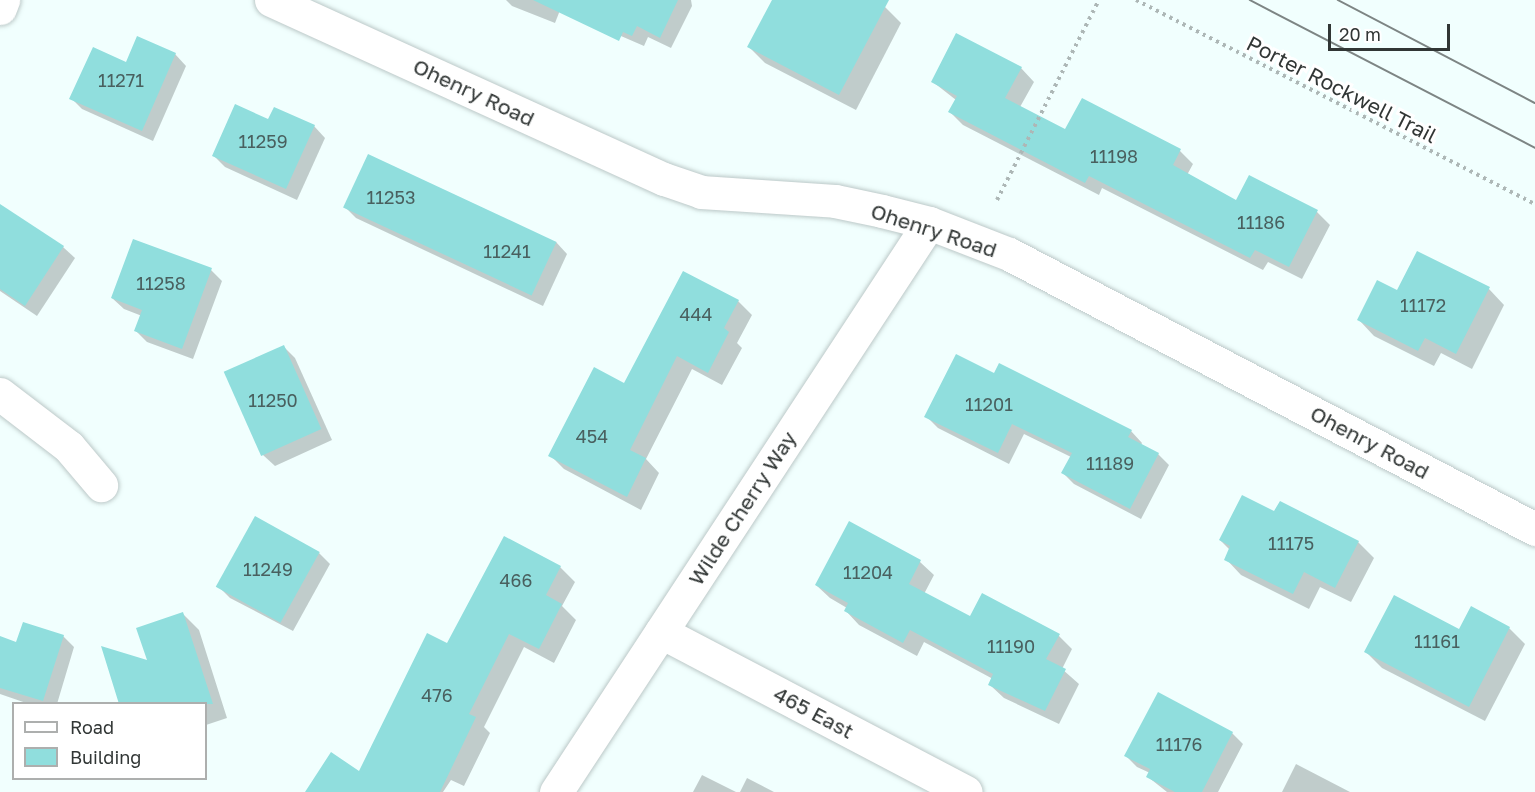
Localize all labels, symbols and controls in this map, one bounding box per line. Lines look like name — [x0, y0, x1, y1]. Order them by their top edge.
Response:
scale bar — [1331, 12, 1452, 50]
text: 20 m — [1339, 23, 1381, 45]
street label: Porter Rockwell Trail — [1243, 30, 1441, 148]
street label: Ohenry Road — [409, 53, 539, 131]
house number: 11271 — [98, 69, 144, 91]
house number: 11259 — [238, 130, 288, 152]
house number: 11198 — [1090, 145, 1138, 167]
house number: 11253 — [367, 186, 415, 208]
street label: Ohenry Road — [868, 198, 1000, 262]
house number: 11186 — [1237, 211, 1285, 233]
house number: 11241 — [483, 240, 531, 262]
house number: 11258 — [136, 272, 186, 294]
house number: 11172 — [1400, 294, 1446, 316]
house number: 444 — [680, 303, 712, 325]
house number: 11250 — [248, 389, 298, 411]
house number: 11201 — [965, 393, 1013, 415]
street label: Ohenry Road — [1306, 400, 1434, 484]
house number: 454 — [576, 425, 608, 447]
street label: Wilde Cherry Way — [683, 426, 801, 590]
house number: 11189 — [1086, 452, 1134, 474]
house number: 11175 — [1268, 532, 1314, 554]
house number: 11249 — [243, 558, 293, 580]
house number: 11204 — [843, 561, 893, 583]
house number: 466 — [500, 569, 532, 591]
house number: 11161 — [1414, 630, 1460, 652]
house number: 11190 — [987, 635, 1035, 657]
street label: 465 East — [770, 680, 858, 744]
house number: 476 — [421, 684, 453, 706]
legend — [12, 702, 207, 780]
text: Road — [70, 716, 114, 738]
house number: 11176 — [1156, 733, 1202, 755]
text: Building — [70, 746, 141, 768]

